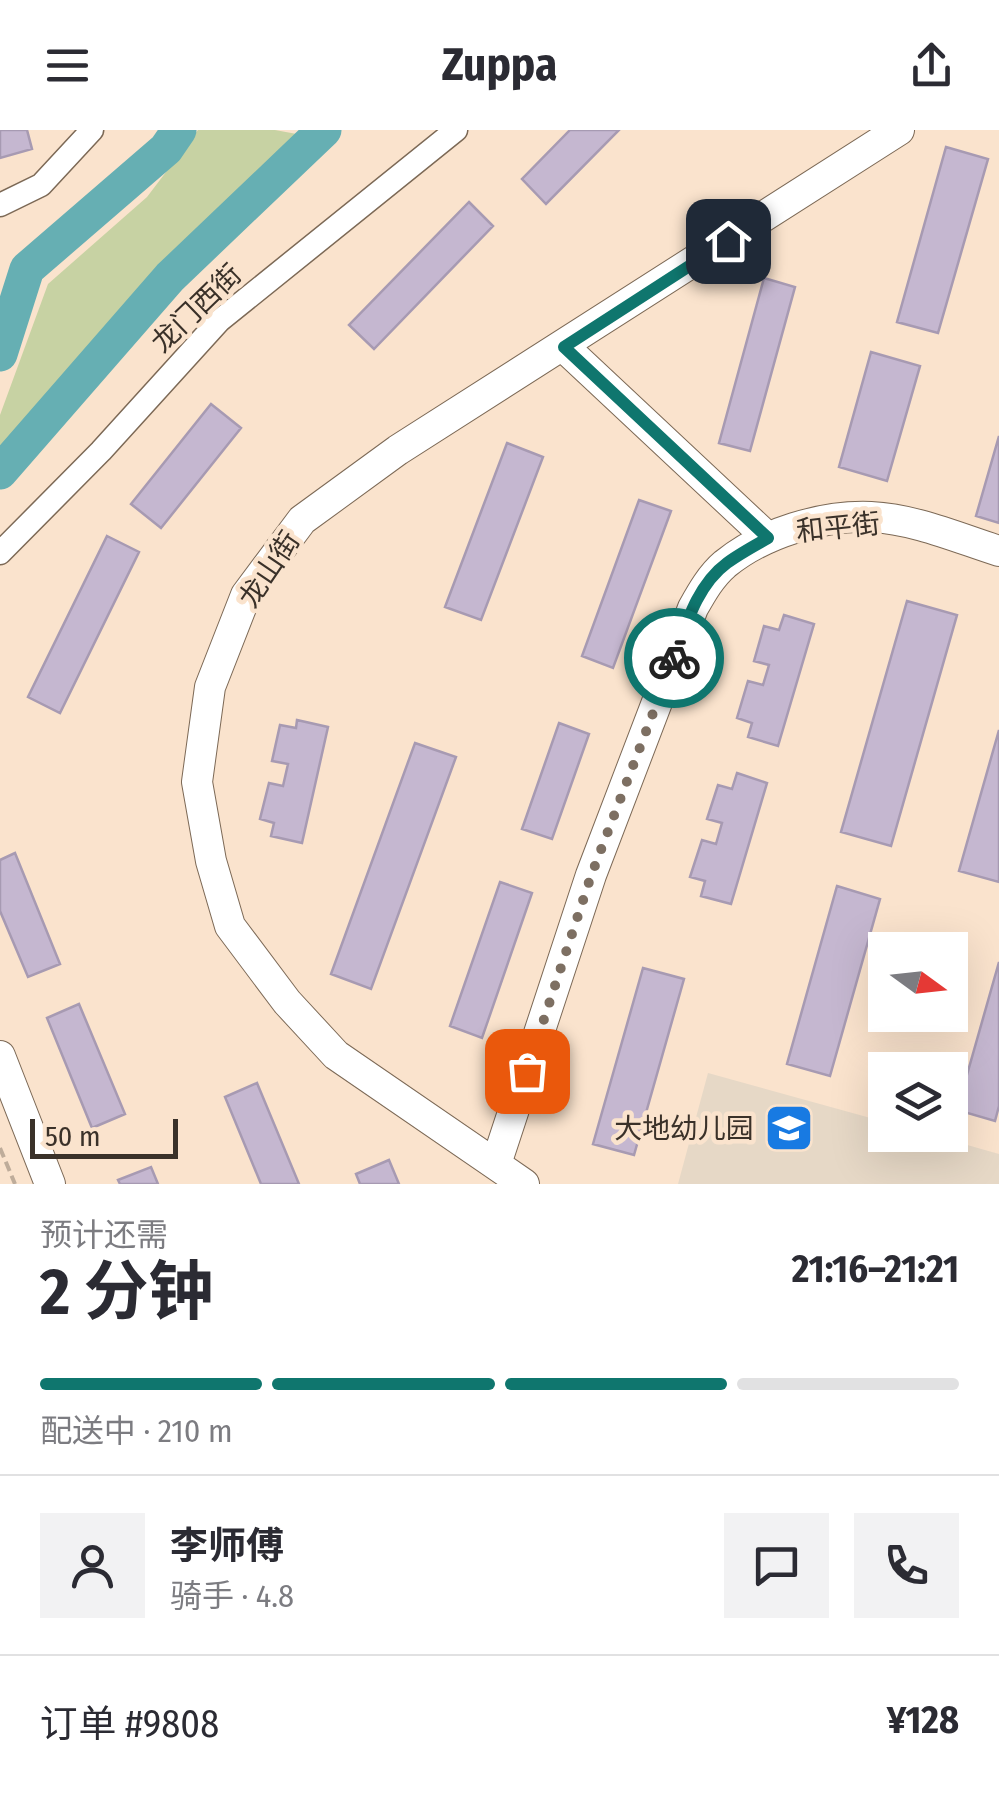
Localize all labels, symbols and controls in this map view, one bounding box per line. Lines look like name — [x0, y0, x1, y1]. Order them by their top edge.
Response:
icon: menu — [40, 38, 95, 93]
text: Zuppa — [442, 38, 557, 92]
icon: share — [904, 38, 959, 93]
pin — [686, 199, 771, 284]
icon: home — [701, 214, 756, 269]
street label: 龙门西街 — [145, 258, 248, 359]
street label: 和平街 — [795, 507, 882, 548]
street label: 龙山街 — [232, 525, 307, 613]
courier — [624, 608, 724, 708]
icon: bike — [647, 631, 702, 686]
north arrow — [868, 932, 968, 1032]
map controls — [868, 932, 968, 1152]
pin — [485, 1029, 570, 1114]
icon: bag — [500, 1044, 555, 1099]
button: layers — [868, 1052, 968, 1152]
school or university icon: 大地幼儿园 — [763, 1102, 815, 1154]
place label: 大地幼儿园 — [614, 1112, 754, 1145]
scale bar — [30, 1114, 178, 1158]
text: 50 m — [45, 1120, 101, 1153]
text: 预计还需 — [40, 1216, 168, 1254]
text: 21:16–21:21 — [792, 1246, 959, 1292]
text: 2 分钟 — [40, 1253, 214, 1331]
text: 配送中 · 210 m — [40, 1412, 233, 1450]
button: person — [40, 1513, 145, 1618]
button: chat — [724, 1513, 829, 1618]
button: phone — [854, 1513, 959, 1618]
text: 李师傅 — [170, 1523, 284, 1569]
text: 骑手 · 4.8 — [170, 1577, 294, 1615]
text: ¥128 — [887, 1697, 959, 1743]
text: 订单 #9808 — [40, 1701, 219, 1747]

